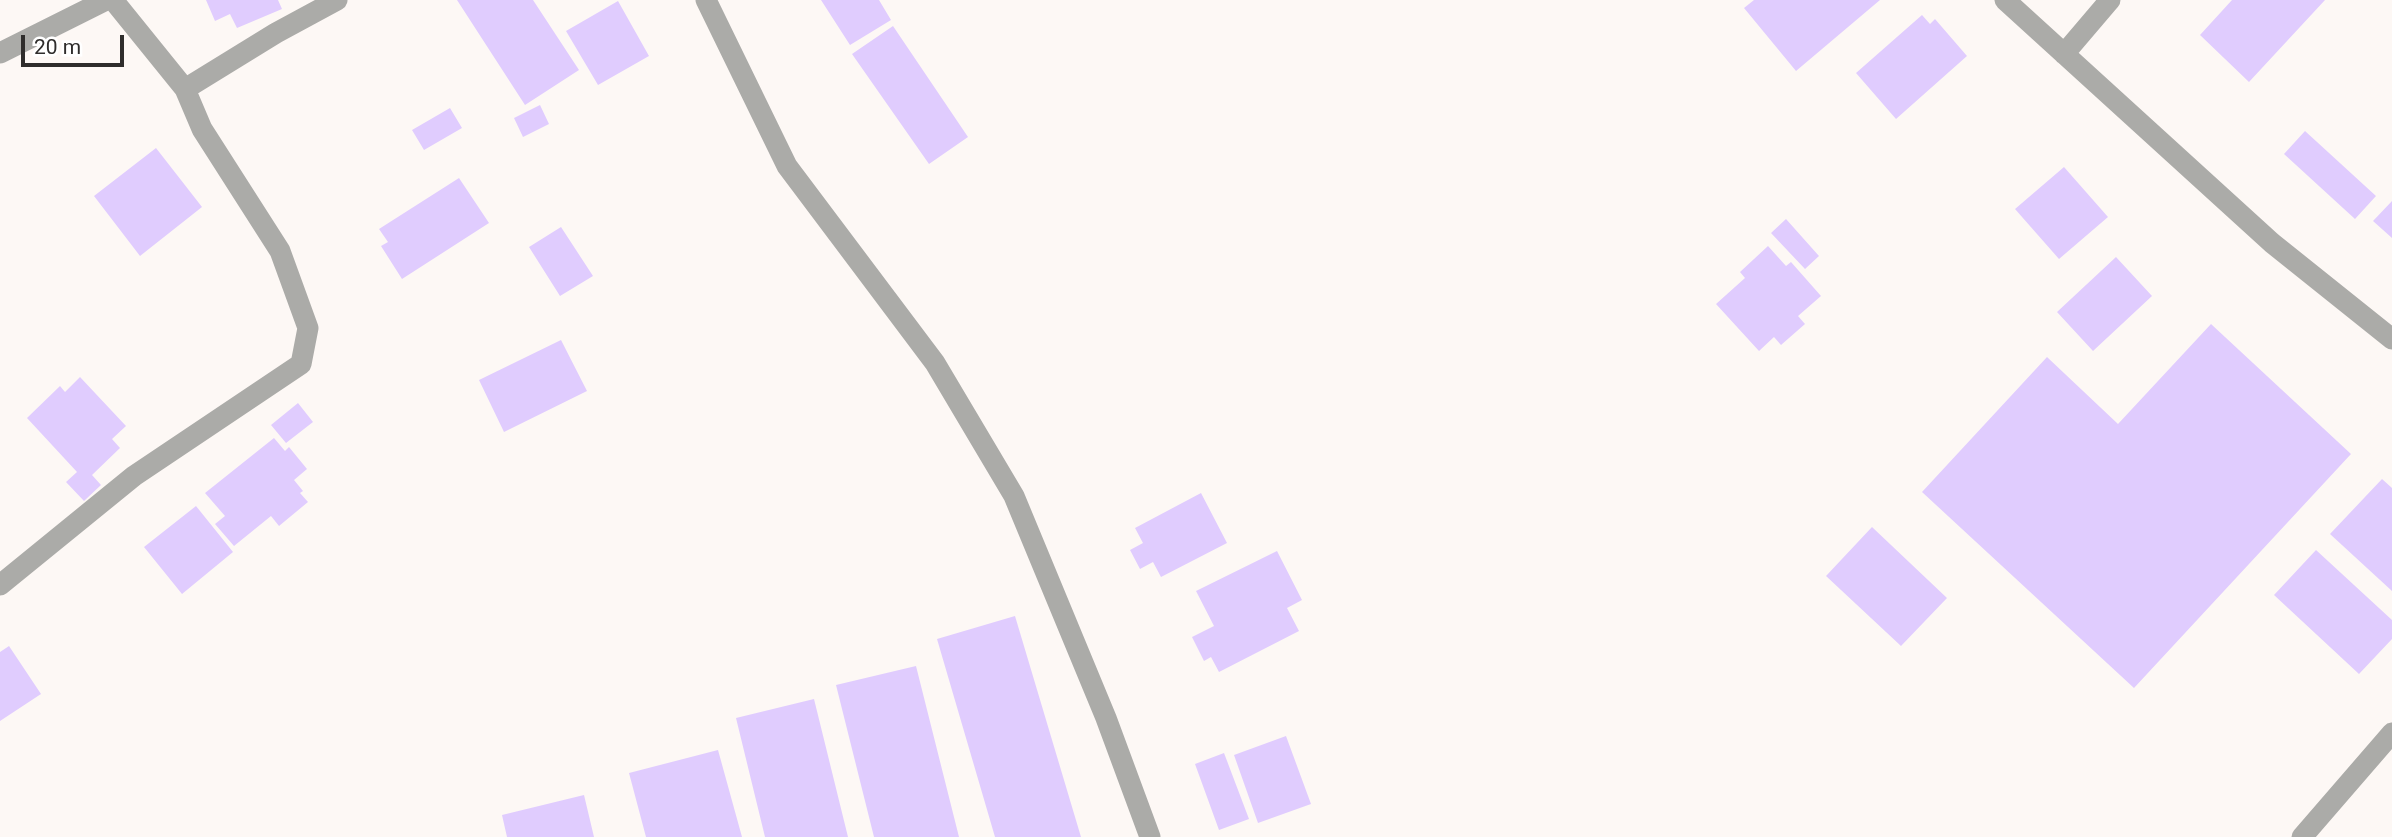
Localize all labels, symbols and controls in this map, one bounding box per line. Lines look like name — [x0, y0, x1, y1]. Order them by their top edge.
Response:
scale bar — [24, 21, 128, 65]
text: 20 m — [34, 35, 81, 59]

